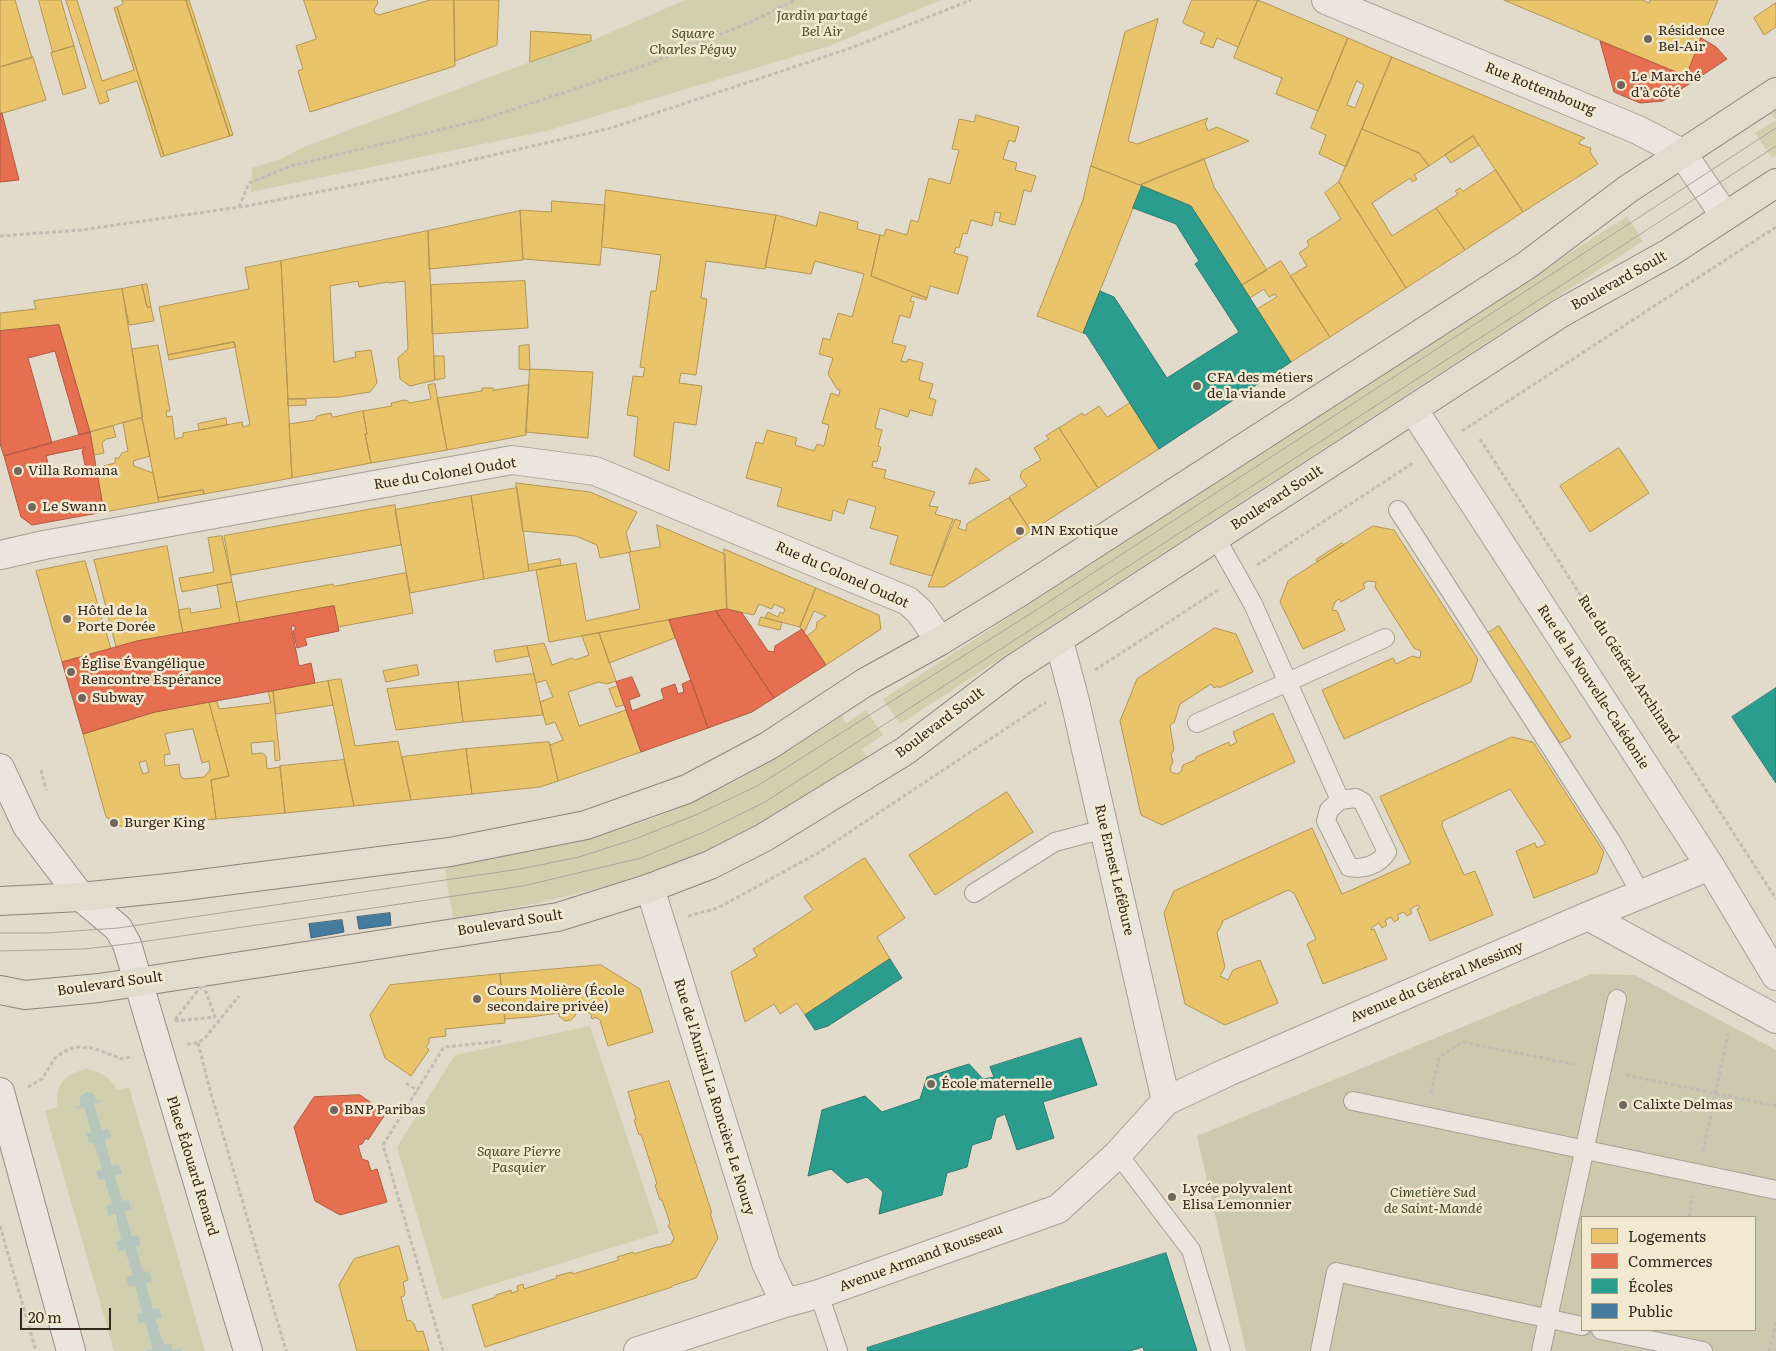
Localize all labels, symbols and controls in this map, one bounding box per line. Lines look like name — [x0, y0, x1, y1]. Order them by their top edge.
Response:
park label: Jardin partagé Bel Air — [776, 8, 868, 40]
place label: Résidence Bel-Air — [1658, 23, 1725, 56]
park label: Square Charles Péguy — [649, 26, 737, 58]
marker: Résidence Bel-Air — [1642, 33, 1654, 45]
street label: Rue Rottembourg — [1482, 59, 1598, 119]
place label: Le Marché d’à côté — [1631, 69, 1701, 102]
marker: Le Marché d’à côté — [1615, 79, 1627, 91]
street label: Boulevard Soult — [1568, 248, 1670, 314]
place label: CFA des métiers de la viande — [1207, 370, 1313, 402]
marker: CFA des métiers de la viande — [1191, 380, 1203, 392]
street label: Rue du Colonel Oudot — [372, 454, 518, 494]
street label: Boulevard Soult — [1228, 462, 1326, 534]
place label: Villa Romana — [28, 463, 118, 479]
marker: Villa Romana — [12, 465, 24, 477]
place label: Le Swann — [42, 499, 107, 515]
marker: Le Swann — [26, 501, 38, 513]
place label: MN Exotique — [1030, 523, 1118, 539]
marker: MN Exotique — [1014, 525, 1026, 537]
street label: Rue du Colonel Oudot — [773, 538, 911, 612]
street label: Rue du Général Archinard — [1574, 592, 1682, 746]
street label: Rue de la Nouvelle-Calédonie — [1533, 602, 1653, 772]
place label: Hôtel de la Porte Dorée — [77, 603, 156, 636]
marker: Hôtel de la Porte Dorée — [61, 613, 73, 625]
place label: Église Évangélique Rencontre Espérance — [81, 656, 221, 689]
marker: Église Évangélique Rencontre Espérance — [65, 666, 77, 678]
street label: Boulevard Soult — [892, 684, 988, 762]
place label: Subway — [92, 690, 144, 706]
marker: Subway — [76, 692, 88, 704]
street label: Rue Ernest Lefébure — [1091, 803, 1137, 937]
place label: Burger King — [124, 815, 205, 831]
marker: Burger King — [108, 817, 120, 829]
street label: Boulevard Soult — [456, 906, 564, 940]
street label: Avenue du Général Messimy — [1348, 938, 1526, 1026]
street label: Boulevard Soult — [56, 968, 164, 1000]
street label: Rue de l'Amiral La Roncière Le Noury — [670, 977, 758, 1217]
place label: Cours Molière (École secondaire privée) — [487, 983, 625, 1016]
marker: Cours Molière (École secondaire privée) — [471, 993, 483, 1005]
place label: École maternelle — [941, 1076, 1052, 1092]
marker: École maternelle — [925, 1078, 937, 1090]
street label: Place Édouard Renard — [163, 1094, 221, 1238]
place label: Calixte Delmas — [1633, 1097, 1733, 1113]
marker: Calixte Delmas — [1617, 1099, 1629, 1111]
place label: BNP Paribas — [344, 1102, 425, 1118]
marker: BNP Paribas — [328, 1104, 340, 1116]
park label: Square Pierre Pasquier — [477, 1144, 561, 1176]
place label: Lycée polyvalent Elisa Lemonnier — [1182, 1181, 1293, 1214]
park label: Cimetière Sud de Saint-Mandé — [1384, 1185, 1482, 1218]
marker: Lycée polyvalent Elisa Lemonnier — [1166, 1191, 1178, 1203]
legend — [1581, 1216, 1756, 1331]
street label: Avenue Armand Rousseau — [837, 1221, 1005, 1295]
text: Logements — [1628, 1224, 1706, 1247]
text: Commerces — [1628, 1249, 1712, 1272]
text: Écoles — [1628, 1274, 1673, 1297]
scale bar — [22, 1298, 114, 1330]
text: Public — [1628, 1299, 1673, 1322]
text: 20 m — [28, 1305, 62, 1328]

